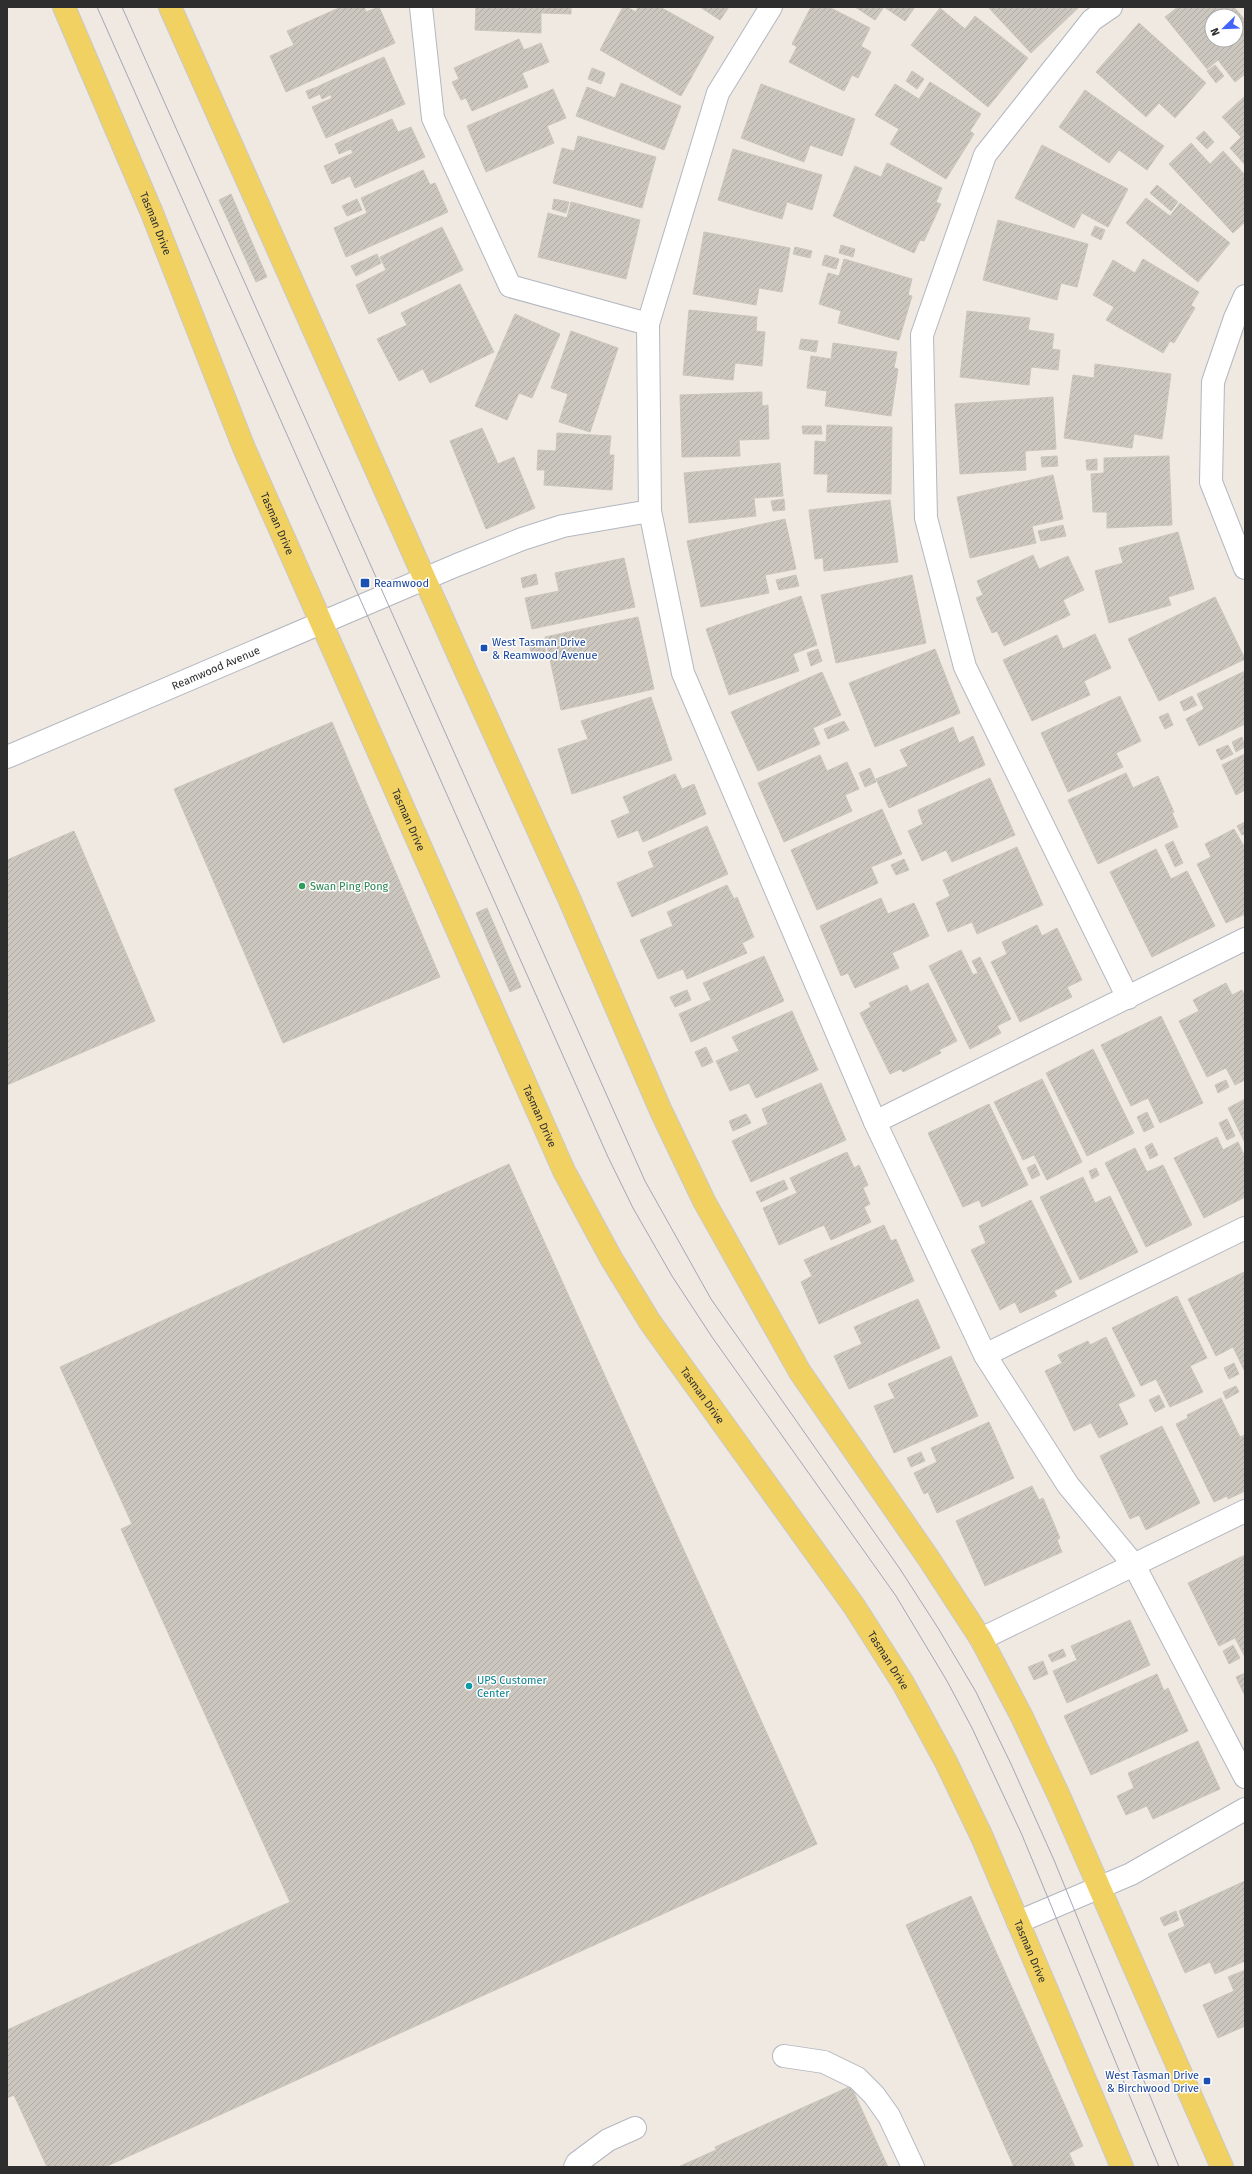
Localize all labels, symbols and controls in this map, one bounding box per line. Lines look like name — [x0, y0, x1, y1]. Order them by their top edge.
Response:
north arrow — [1204, 8, 1244, 48]
text: N — [1208, 26, 1223, 38]
street label: Tasman Drive — [137, 190, 174, 257]
street label: Tasman Drive — [258, 491, 296, 557]
marker: Reamwood — [359, 577, 371, 589]
place label: Reamwood — [374, 577, 429, 590]
place label: West Tasman Drive & Reamwood Avenue — [492, 636, 597, 662]
marker: West Tasman Drive & Reamwood Avenue — [479, 643, 489, 653]
street label: Reamwood Avenue — [170, 644, 262, 693]
street label: Tasman Drive — [389, 787, 428, 853]
place label: Swan Ping Pong — [310, 880, 389, 893]
marker: Swan Ping Pong — [297, 881, 307, 891]
street label: Tasman Drive — [520, 1083, 559, 1149]
street label: Tasman Drive — [677, 1365, 727, 1426]
street label: Tasman Drive — [865, 1629, 911, 1692]
place label: UPS Customer Center — [477, 1674, 548, 1700]
marker: UPS Customer Center — [464, 1681, 474, 1691]
street label: Tasman Drive — [1011, 1918, 1049, 1985]
place label: West Tasman Drive & Birchwood Drive — [1105, 2069, 1199, 2095]
marker: West Tasman Drive & Birchwood Drive — [1202, 2076, 1212, 2086]

